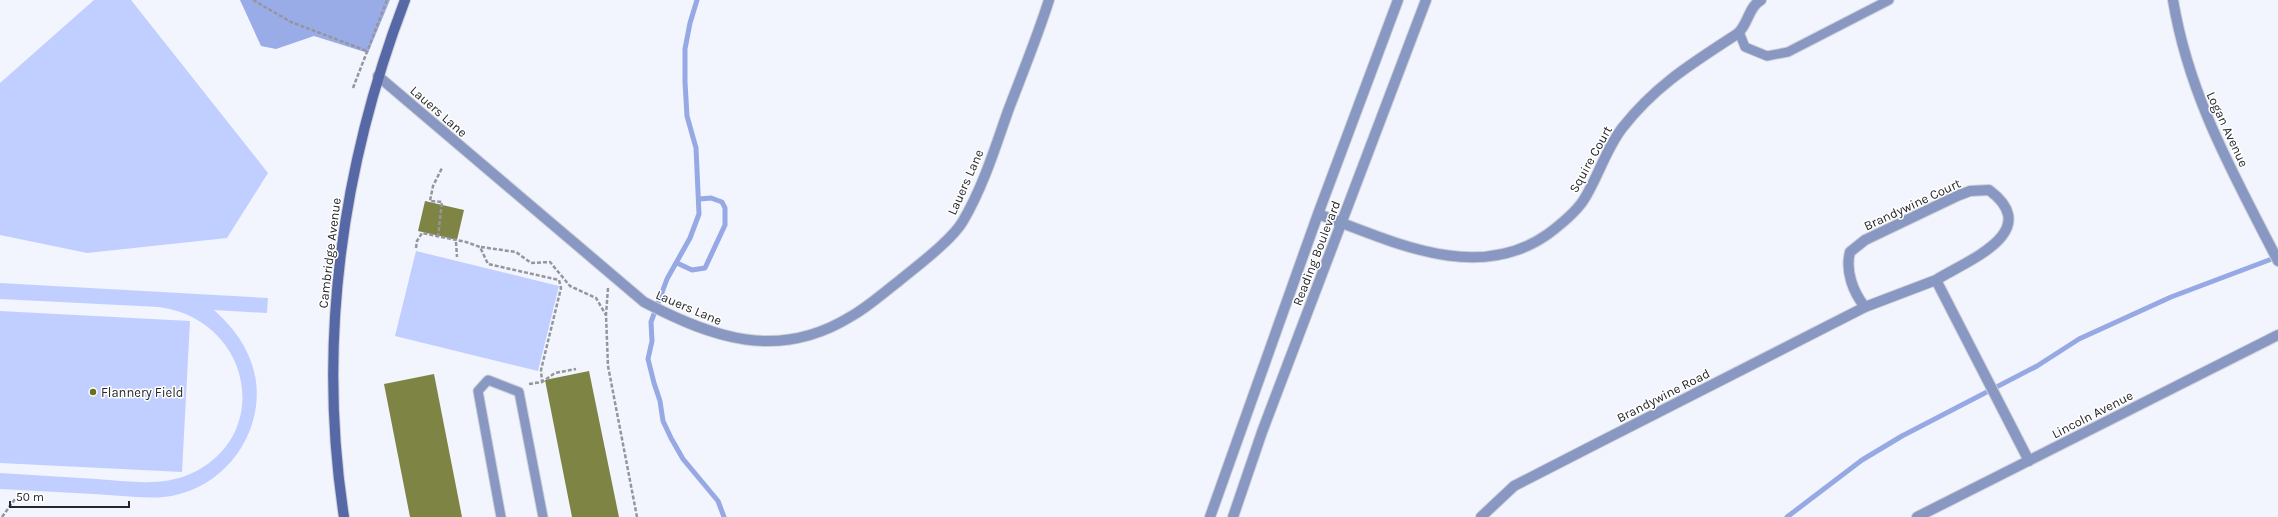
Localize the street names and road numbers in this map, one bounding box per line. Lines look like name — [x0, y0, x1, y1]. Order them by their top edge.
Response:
street label: Lauers Lane — [407, 83, 470, 140]
street label: Logan Avenue — [2204, 89, 2252, 170]
street label: Squire Court — [1566, 123, 1616, 196]
street label: Lauers Lane — [944, 147, 987, 217]
street label: Brandywine Court — [1861, 175, 1963, 233]
street label: Cambridge Avenue — [315, 197, 344, 309]
street label: Reading Boulevard — [1290, 199, 1343, 308]
street label: Lauers Lane — [654, 287, 724, 328]
street label: Brandywine Road — [1614, 366, 1712, 425]
street label: Lincoln Avenue — [2049, 387, 2136, 441]

